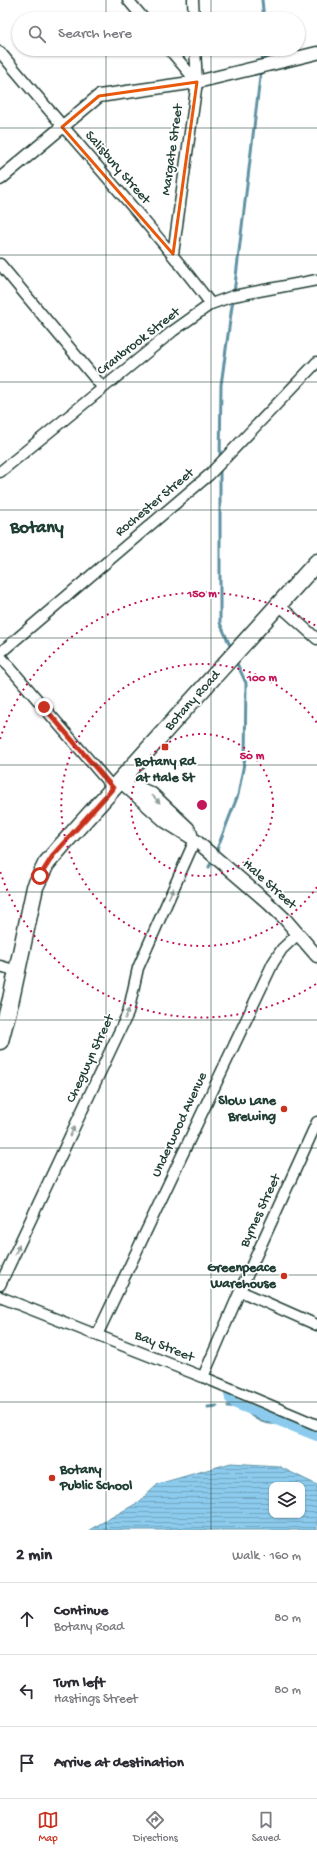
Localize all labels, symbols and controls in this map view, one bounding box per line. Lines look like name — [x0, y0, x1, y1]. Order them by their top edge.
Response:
search box — [12, 12, 305, 56]
icon: search — [26, 23, 48, 45]
text: Search here — [58, 25, 132, 43]
street label: Margate Street — [158, 102, 188, 197]
street label: Salisbury Street — [80, 128, 154, 209]
street label: Cranbrook Street — [94, 304, 185, 380]
street label: Rochester Street — [112, 464, 199, 541]
district label: Botany — [9, 518, 64, 539]
text: 150 m — [186, 588, 217, 602]
street label: Botany Road — [161, 666, 226, 735]
text: 100 m — [246, 672, 277, 686]
route end — [35, 698, 53, 716]
marker: Botany Rd at Hale St — [160, 742, 170, 752]
text: 50 m — [240, 750, 265, 764]
place label: Botany Rd at Hale St — [134, 754, 197, 787]
one-way arrow — [151, 794, 161, 804]
centre of rings — [195, 798, 209, 812]
street label: Hale Street — [239, 856, 300, 914]
route start — [31, 867, 49, 885]
one-way arrow — [168, 887, 174, 898]
one-way arrow — [124, 1008, 130, 1020]
street label: Chegwyn Street — [63, 1011, 119, 1106]
street label: Underwood Avenue — [148, 1069, 212, 1180]
place label: Slow Lane Brewing — [218, 1093, 277, 1126]
marker: Slow Lane Brewing — [279, 1104, 289, 1114]
one-way arrow — [69, 1126, 75, 1138]
street label: Byrnes Street — [236, 1171, 286, 1251]
one-way arrow — [14, 1244, 20, 1255]
place label: Greenpeace Warehouse — [207, 1260, 277, 1293]
marker: Greenpeace Warehouse — [279, 1271, 289, 1281]
street label: Bay Street — [131, 1327, 197, 1367]
place label: Botany Public School — [59, 1462, 132, 1495]
marker: Botany Public School — [47, 1473, 57, 1483]
map controls — [269, 1482, 305, 1518]
button: layers — [269, 1482, 305, 1518]
text: 2 min — [16, 1546, 52, 1566]
text: Walk · 160 m — [232, 1549, 301, 1564]
text: Continue — [54, 1602, 108, 1620]
icon: ahead — [16, 1608, 38, 1630]
text: 80 m — [274, 1611, 301, 1626]
text: Botany Road — [54, 1620, 124, 1635]
text: Turn left — [54, 1674, 105, 1692]
icon: left — [16, 1680, 38, 1702]
text: 80 m — [274, 1683, 301, 1698]
text: Hastings Street — [54, 1692, 138, 1707]
icon: arrive — [16, 1752, 38, 1774]
text: Arrive at destination — [54, 1754, 184, 1772]
tab: Map — [37, 1809, 59, 1845]
tab: Directions — [133, 1809, 178, 1845]
tab: Saved — [252, 1809, 280, 1845]

